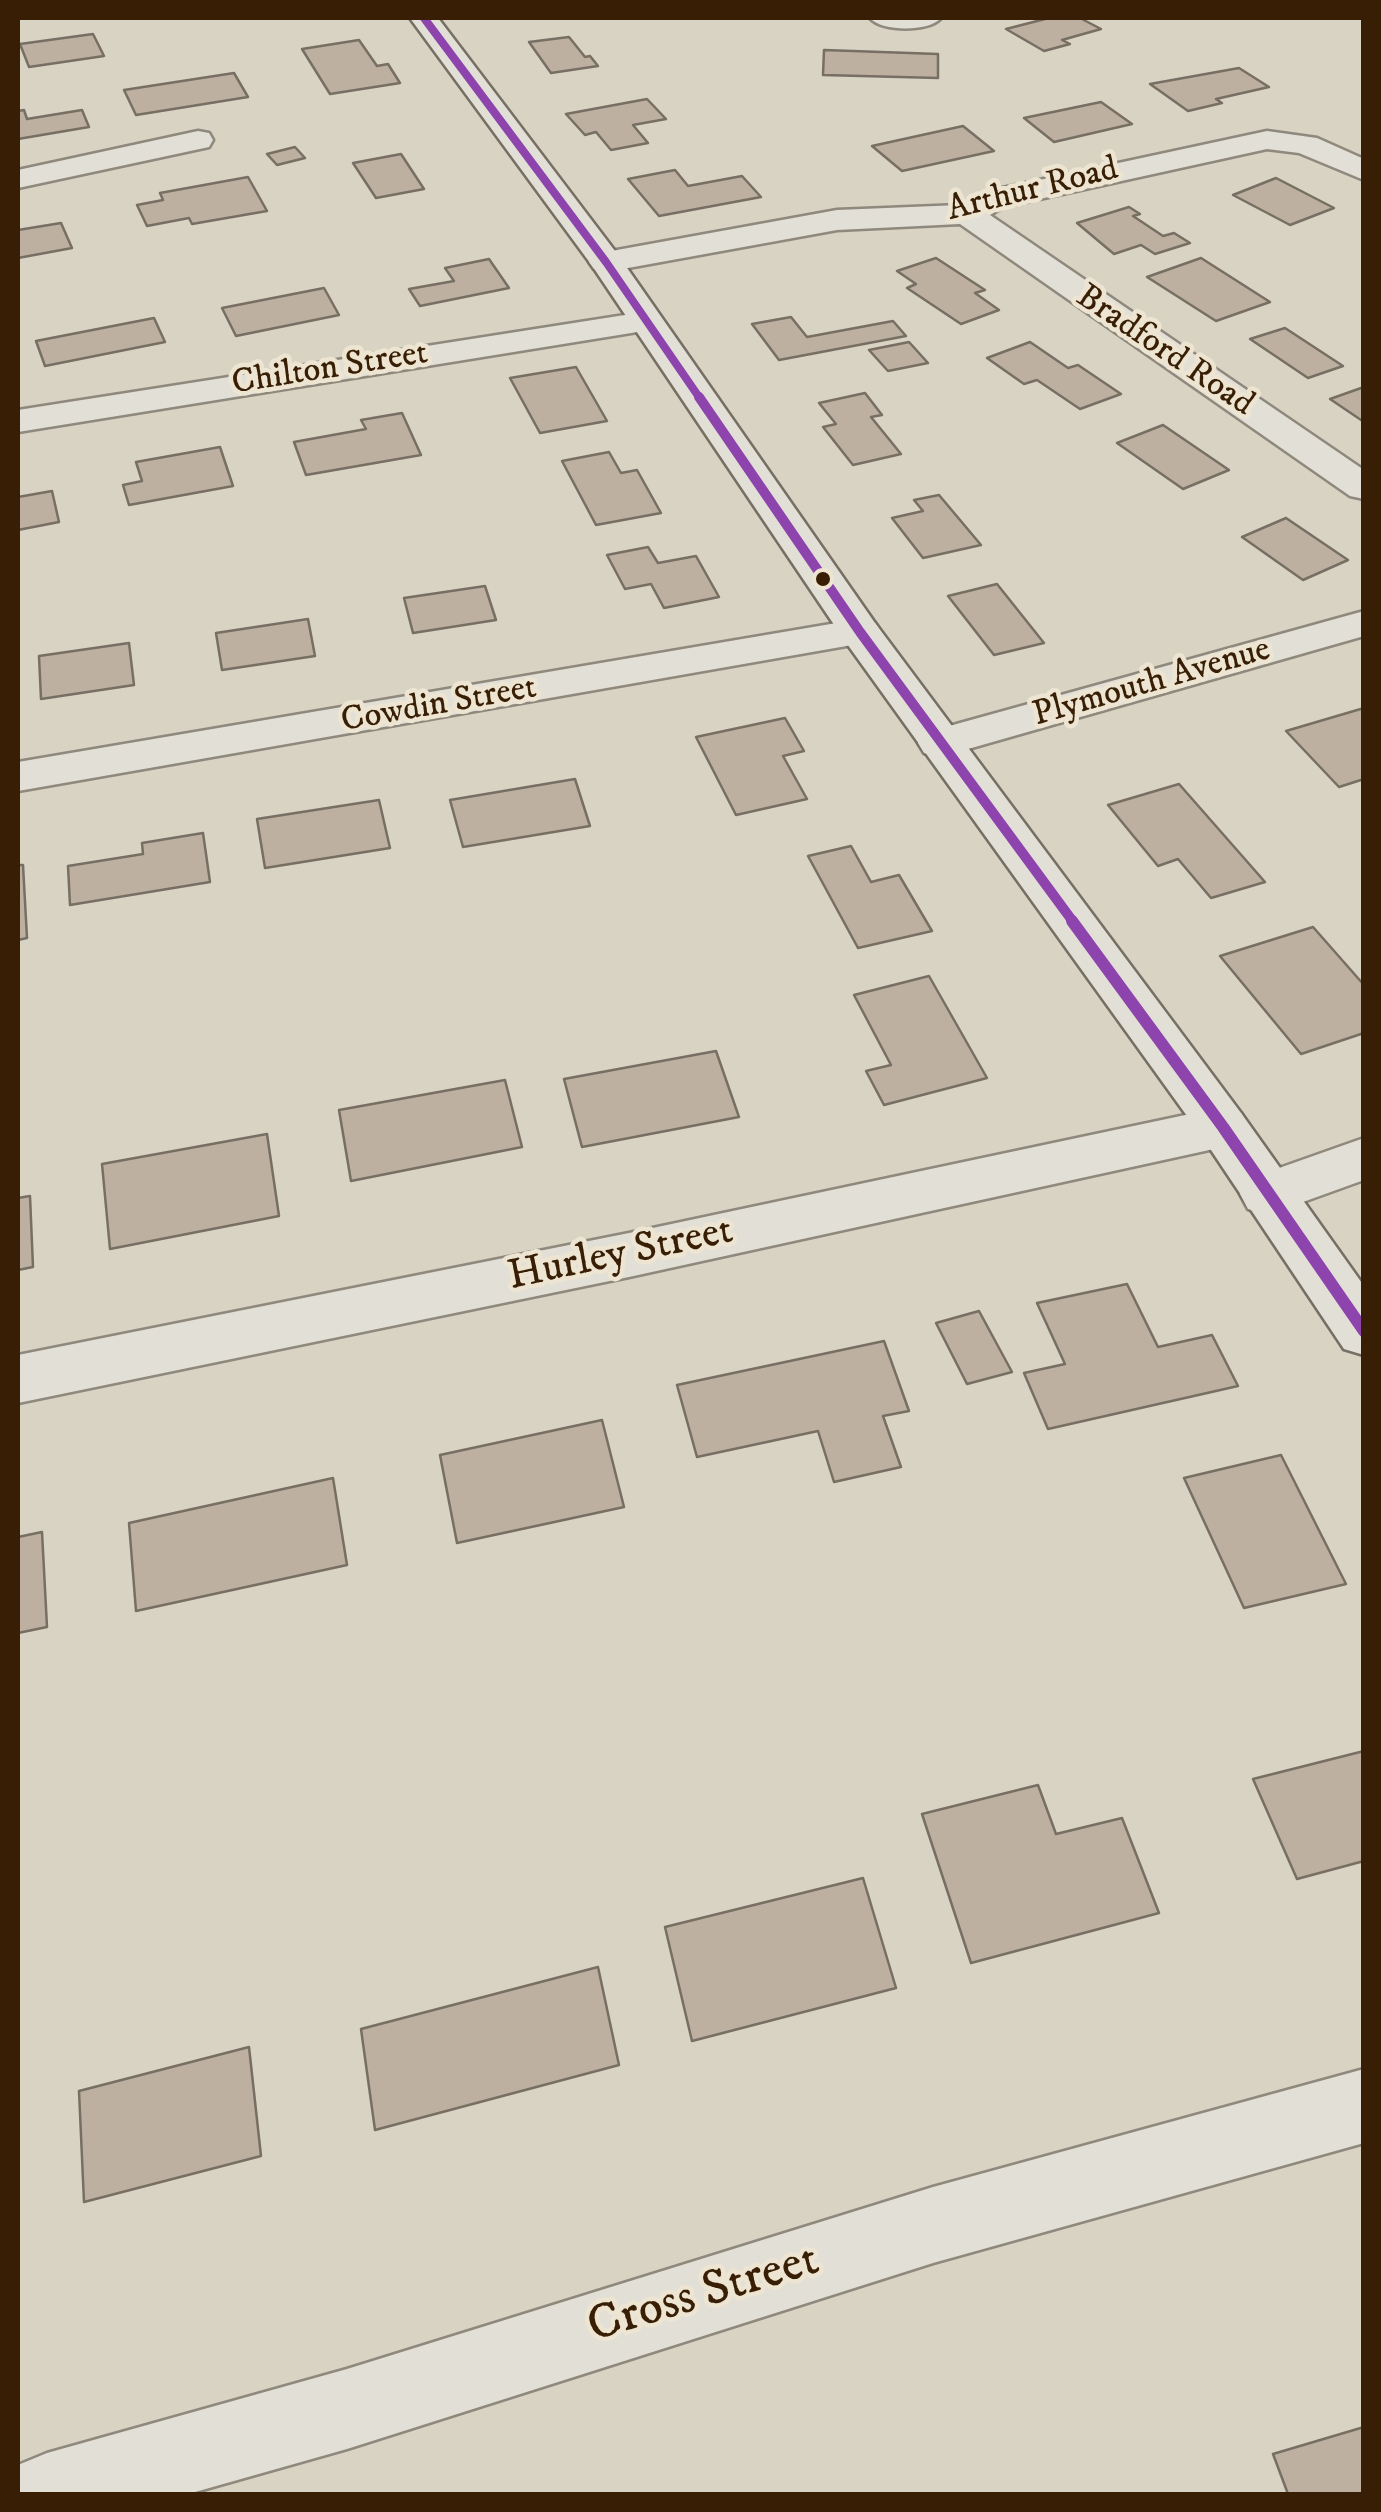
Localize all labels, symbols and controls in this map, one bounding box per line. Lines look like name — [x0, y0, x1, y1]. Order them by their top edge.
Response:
street label: Arthur Road — [943, 150, 1123, 232]
street label: Bradford Road — [1067, 277, 1261, 427]
street label: Chilton Street — [229, 334, 431, 406]
unlabelled marker — [813, 569, 833, 589]
street label: Plymouth Avenue — [1028, 630, 1276, 738]
street label: Cowdin Street — [338, 668, 540, 744]
street label: Hurley Street — [504, 1208, 738, 1304]
street label: Cross Street — [581, 2232, 827, 2360]

